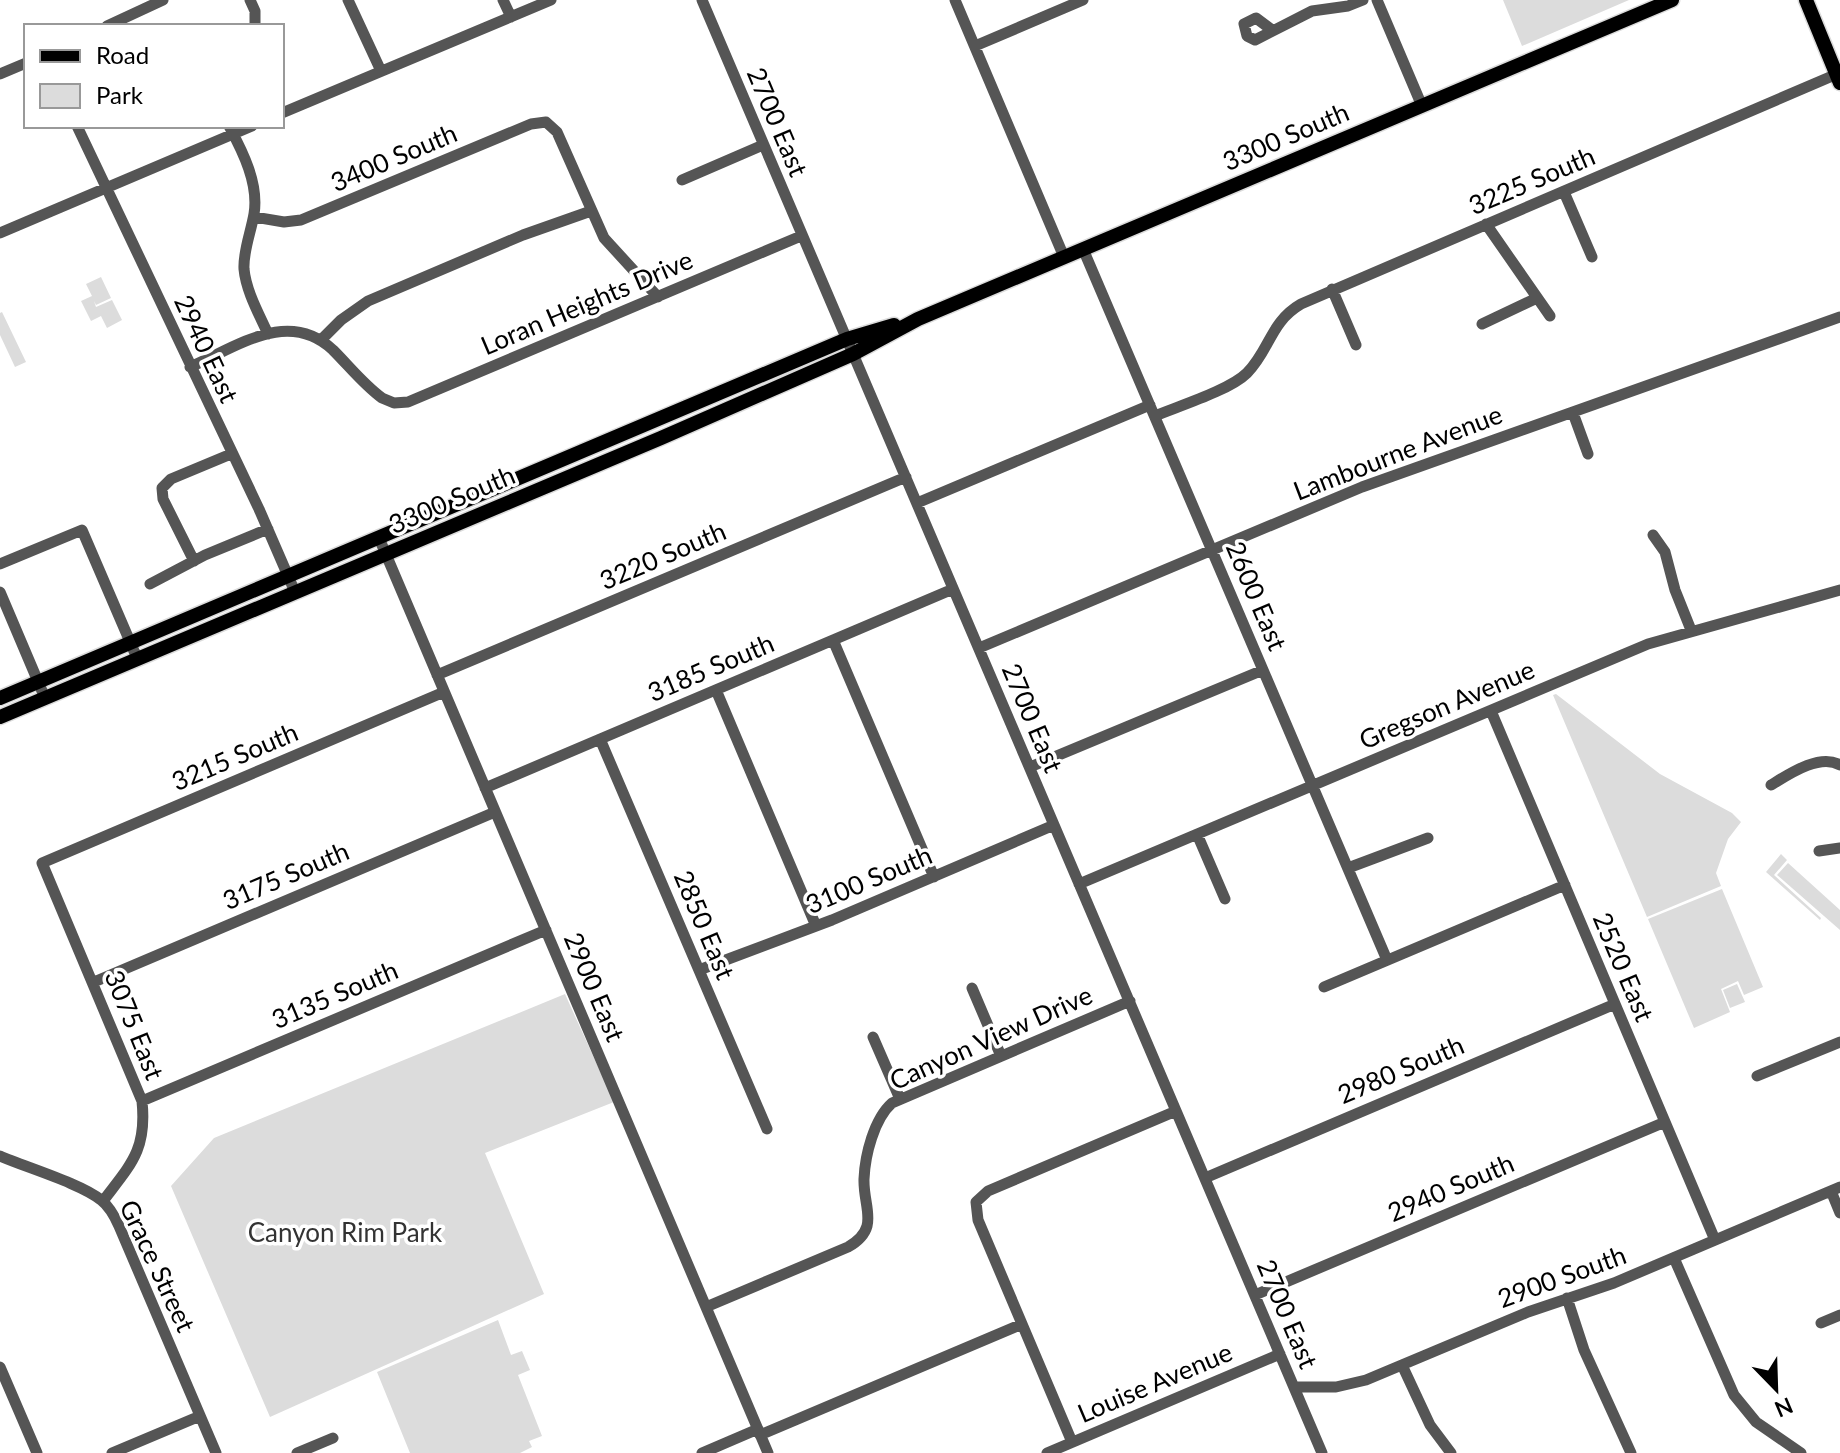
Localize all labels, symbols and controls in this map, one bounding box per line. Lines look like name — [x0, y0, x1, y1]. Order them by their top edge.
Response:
legend — [24, 24, 284, 128]
text: Road — [96, 40, 149, 69]
street label: 2700 East — [741, 62, 815, 182]
text: Park — [96, 80, 144, 109]
street label: 3300 South — [1218, 95, 1354, 177]
street label: 3400 South — [326, 116, 462, 198]
street label: 3225 South — [1464, 139, 1600, 221]
street label: Loran Heights Drive — [476, 243, 697, 361]
street label: 2940 East — [168, 290, 246, 408]
street label: Lambourne Avenue — [1289, 398, 1507, 507]
street label: 3300 South — [384, 458, 520, 540]
street label: 3220 South — [595, 514, 731, 596]
street label: 2600 East — [1220, 536, 1294, 656]
street label: 3185 South — [643, 626, 779, 708]
street label: Gregson Avenue — [1354, 653, 1539, 755]
street label: 2700 East — [996, 658, 1070, 778]
street label: 3215 South — [167, 715, 303, 797]
street label: 3175 South — [218, 834, 354, 916]
street label: 3100 South — [801, 838, 937, 920]
street label: 2850 East — [668, 865, 742, 985]
street label: 2520 East — [1587, 907, 1661, 1027]
street label: 2900 East — [558, 927, 632, 1047]
street label: 3135 South — [267, 953, 403, 1035]
street label: 3075 East — [98, 965, 172, 1085]
street label: Canyon View Drive — [884, 978, 1097, 1096]
street label: 2980 South — [1333, 1028, 1469, 1110]
street label: 2940 South — [1383, 1146, 1519, 1228]
street label: Grace Street — [113, 1194, 203, 1337]
park label: Canyon Rim Park — [248, 1216, 443, 1248]
street label: 2900 South — [1493, 1238, 1630, 1314]
street label: 2700 East — [1251, 1254, 1325, 1374]
street label: Louise Avenue — [1073, 1335, 1237, 1429]
north arrow — [1736, 1349, 1816, 1429]
text: N — [1771, 1392, 1797, 1424]

